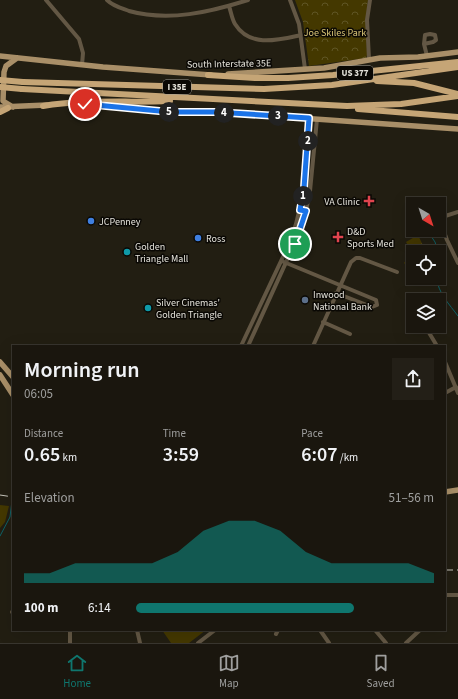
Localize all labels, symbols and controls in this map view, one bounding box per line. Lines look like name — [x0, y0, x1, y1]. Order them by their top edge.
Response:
park label: Joe Skiles Park — [304, 26, 366, 40]
street label: South Interstate 35E — [187, 56, 271, 72]
road number: US 377 — [337, 66, 373, 80]
road number: I 35E — [163, 80, 191, 94]
pin — [68, 87, 102, 121]
icon: check — [74, 93, 96, 115]
pin: 5 — [159, 102, 179, 122]
pin: 4 — [214, 103, 234, 123]
text: 5 — [166, 104, 172, 119]
text: 4 — [221, 105, 227, 120]
pin: 3 — [268, 106, 288, 126]
text: 3 — [275, 108, 281, 123]
pin: 2 — [298, 131, 318, 151]
text: 2 — [305, 133, 311, 148]
pin: 1 — [293, 186, 313, 206]
text: 1 — [300, 188, 306, 203]
place label: VA Clinic — [324, 195, 360, 209]
marker: VA Clinic — [363, 195, 375, 207]
north arrow — [406, 197, 446, 237]
map controls — [406, 197, 446, 333]
place label: JCPenney — [99, 215, 141, 229]
marker: JCPenney — [86, 216, 96, 226]
place label: D&D Sports Med — [347, 225, 394, 251]
pin — [278, 227, 312, 261]
marker: D&D Sports Med — [332, 231, 344, 243]
place label: Ross — [206, 232, 225, 246]
marker: Ross — [193, 233, 203, 243]
icon: arrive — [284, 233, 306, 255]
place label: Golden Triangle Mall — [135, 240, 189, 266]
button: locate — [406, 245, 446, 285]
marker: Golden Triangle Mall — [122, 247, 132, 257]
place label: Inwood National Bank — [313, 288, 372, 314]
button: layers — [406, 293, 446, 333]
marker: Inwood National Bank — [300, 295, 310, 305]
place label: Silver Cinemas' Golden Triangle — [156, 296, 222, 322]
marker: Silver Cinemas' Golden Triangle — [143, 303, 153, 313]
text: Morning run — [24, 354, 140, 386]
button: share — [392, 358, 434, 400]
text: 06:05 — [24, 385, 53, 403]
text: Distance — [24, 426, 63, 441]
text: Time — [163, 426, 186, 441]
text: Pace — [301, 426, 323, 441]
text: 0.65 — [24, 441, 60, 469]
text: 3:59 — [163, 441, 199, 469]
text: 6:07 — [301, 441, 338, 469]
text: km — [60, 450, 77, 465]
text: /km — [338, 450, 358, 465]
text: Elevation — [24, 489, 75, 507]
text: 51–56 m — [389, 489, 434, 507]
text: 100 m — [24, 599, 58, 617]
text: 6:14 — [88, 599, 111, 617]
tab: Home — [63, 652, 91, 691]
tab: Map — [218, 652, 240, 691]
tab: Saved — [367, 652, 395, 691]

